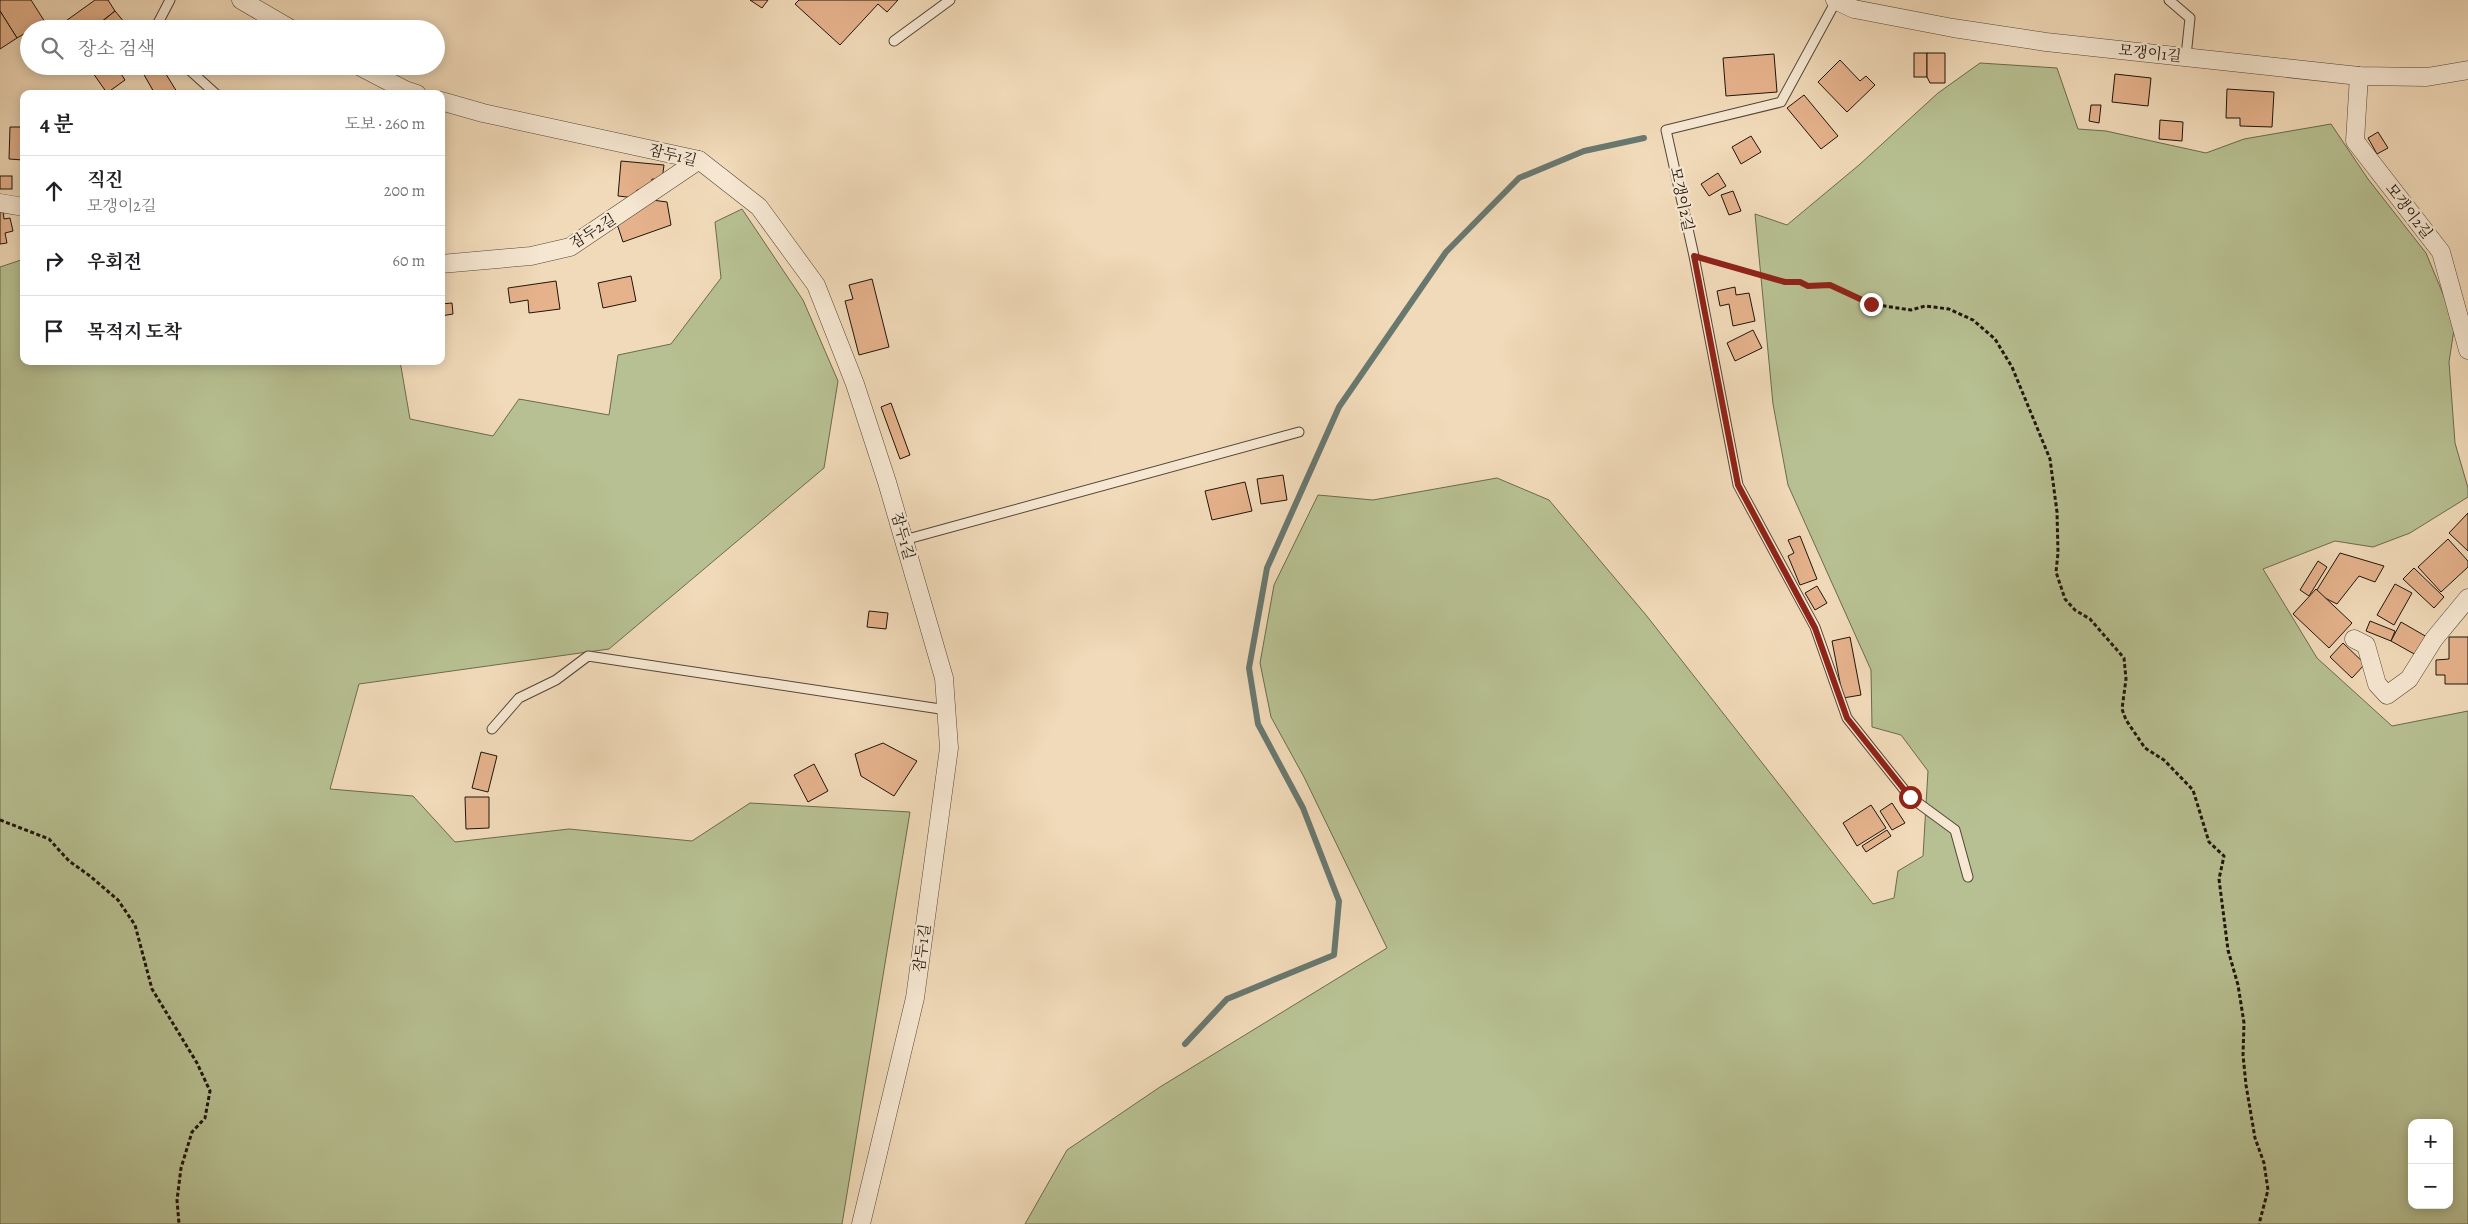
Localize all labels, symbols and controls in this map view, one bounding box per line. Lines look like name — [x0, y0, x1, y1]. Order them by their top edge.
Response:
search box — [20, 20, 445, 75]
icon: search — [38, 34, 66, 62]
text: 장소 검색 — [78, 36, 155, 62]
street label: 모갱이1길 — [2118, 40, 2182, 66]
text: 4 분 — [40, 110, 74, 138]
text: 도보 · 260 m — [345, 113, 425, 135]
street label: 잠두1길 — [647, 139, 699, 171]
street label: 모갱이2길 — [1665, 165, 1699, 233]
text: 직진 — [87, 167, 124, 193]
icon: ahead — [40, 177, 68, 205]
street label: 모갱이2길 — [2381, 179, 2437, 243]
text: 200 m — [384, 180, 425, 202]
text: 모갱이2길 — [87, 195, 156, 217]
street label: 잠두2길 — [566, 209, 620, 253]
icon: right — [40, 247, 68, 275]
text: 우회전 — [87, 249, 142, 275]
text: 60 m — [393, 250, 425, 272]
route end — [1860, 293, 1883, 316]
icon: arrive — [40, 317, 68, 345]
text: 목적지 도착 — [87, 319, 182, 345]
street label: 잠두1길 — [887, 510, 919, 562]
route start — [1899, 786, 1922, 809]
street label: 잠두1길 — [909, 923, 935, 973]
map controls — [2408, 1119, 2453, 1209]
button: + — [2408, 1119, 2453, 1164]
button: − — [2408, 1164, 2453, 1209]

